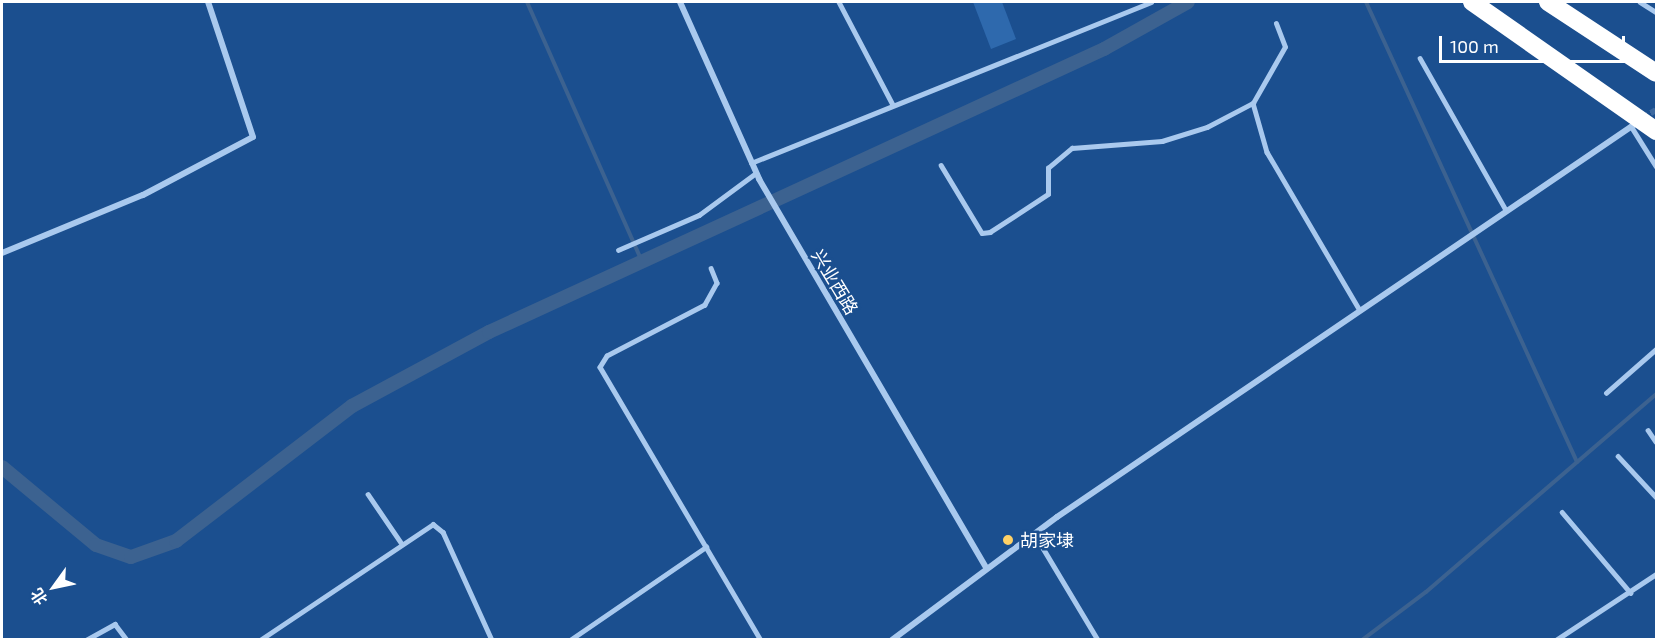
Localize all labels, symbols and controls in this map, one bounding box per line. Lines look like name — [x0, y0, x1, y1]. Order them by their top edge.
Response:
scale bar — [1442, 24, 1628, 62]
text: 100 m — [1450, 35, 1499, 57]
street label: 兴业西路 — [807, 246, 863, 318]
place label: 胡家埭 — [1020, 529, 1074, 551]
marker: 胡家埭 — [1001, 533, 1015, 547]
north arrow — [24, 557, 84, 617]
text: 北 — [26, 585, 51, 609]

